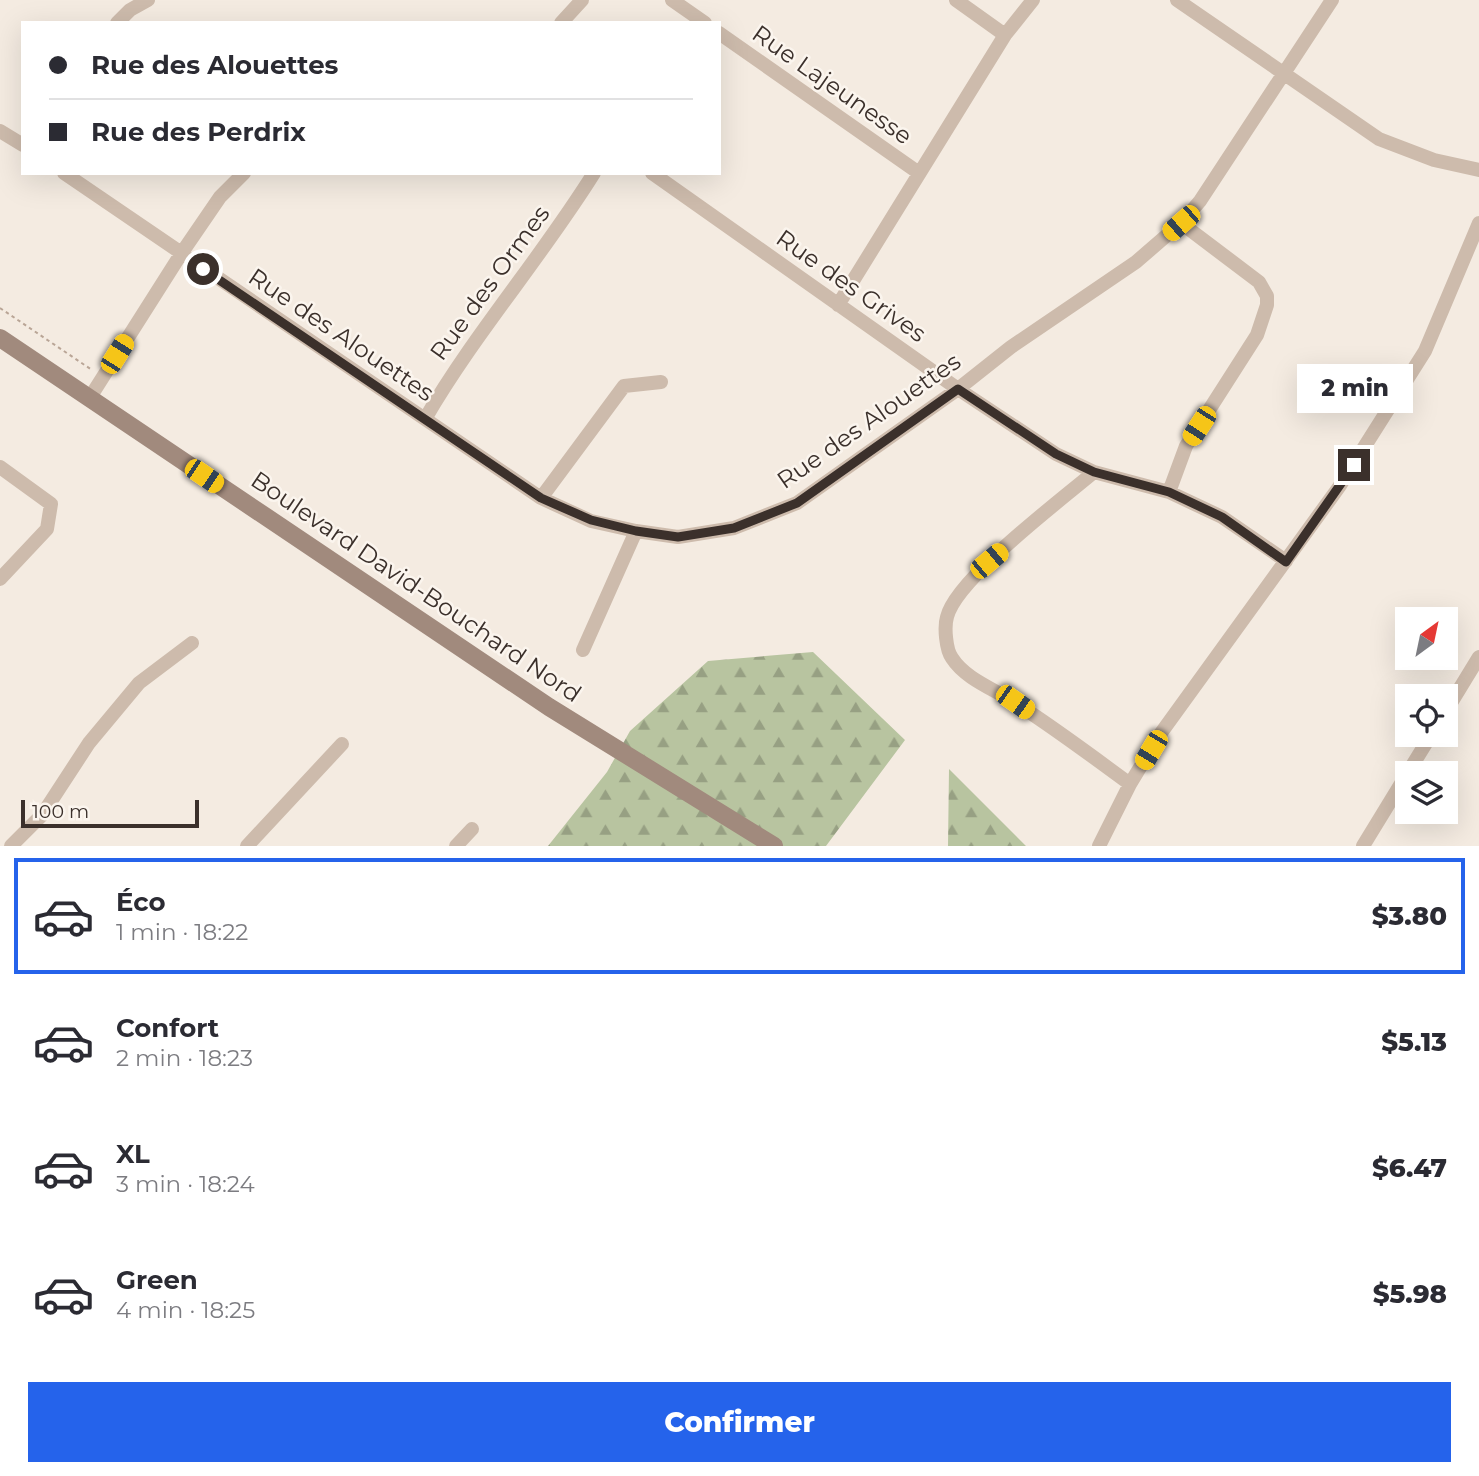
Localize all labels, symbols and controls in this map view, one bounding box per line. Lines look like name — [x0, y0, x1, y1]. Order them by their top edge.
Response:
street label: Rue Lajeunesse — [747, 19, 918, 151]
text: Rue des Alouettes — [91, 49, 338, 81]
text: Rue des Perdrix — [91, 116, 306, 148]
street label: Rue des Ormes — [424, 200, 555, 366]
car — [1159, 201, 1204, 245]
street label: Rue des Grives — [771, 223, 932, 348]
route start — [187, 253, 219, 285]
street label: Rue des Alouettes — [243, 262, 439, 407]
car — [97, 331, 138, 377]
street label: Rue des Alouettes — [771, 346, 966, 495]
callout: 2 min — [1296, 364, 1412, 412]
text: 2 min — [1321, 374, 1389, 402]
car — [1179, 403, 1220, 449]
route end — [1338, 449, 1370, 481]
car — [181, 456, 228, 496]
street label: Boulevard David-Bouchard Nord — [246, 465, 587, 708]
car — [967, 539, 1012, 583]
north arrow — [1395, 607, 1458, 670]
map controls — [1395, 607, 1458, 824]
car — [992, 681, 1039, 723]
button: locate — [1395, 684, 1458, 747]
car — [1132, 727, 1171, 773]
button: layers — [1395, 761, 1458, 824]
scale bar — [21, 797, 200, 829]
text: 100 m — [32, 800, 89, 823]
icon: car — [32, 885, 95, 948]
text: Éco — [116, 886, 166, 918]
text: $3.80 — [1372, 900, 1447, 932]
text: 1 min · 18:22 — [116, 918, 248, 946]
icon: car — [32, 1011, 95, 1074]
text: Confort — [116, 1012, 219, 1044]
text: $5.13 — [1381, 1026, 1447, 1058]
text: 2 min · 18:23 — [116, 1044, 253, 1072]
icon: car — [32, 1137, 95, 1200]
text: XL — [116, 1138, 150, 1170]
text: $6.47 — [1372, 1152, 1447, 1184]
text: 3 min · 18:24 — [116, 1170, 255, 1198]
icon: car — [32, 1263, 95, 1326]
text: Green — [116, 1264, 198, 1296]
text: $5.98 — [1373, 1278, 1447, 1310]
text: 4 min · 18:25 — [116, 1296, 255, 1324]
button: Confirmer — [28, 1382, 1451, 1462]

